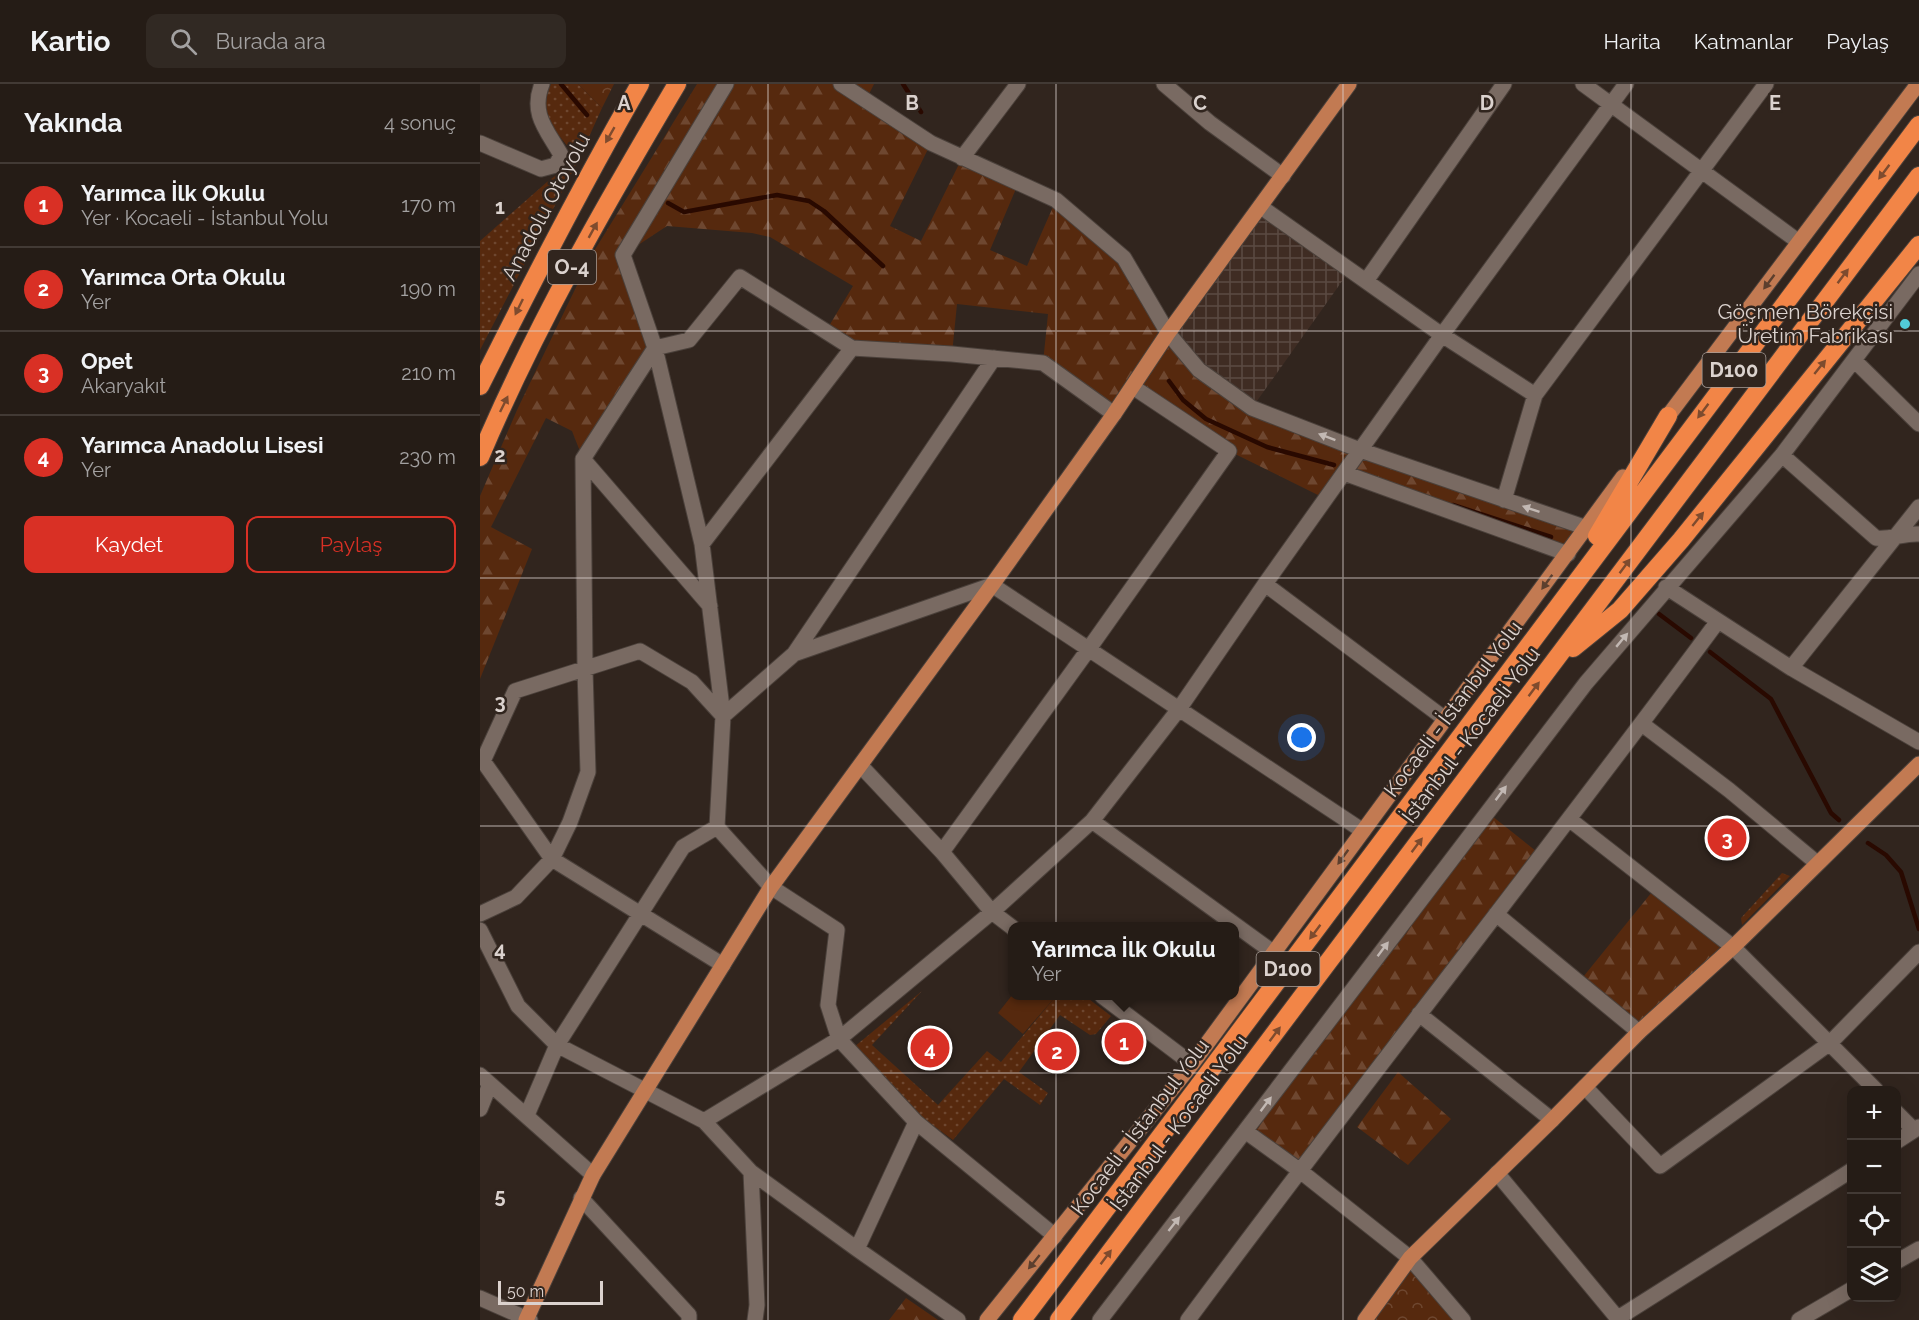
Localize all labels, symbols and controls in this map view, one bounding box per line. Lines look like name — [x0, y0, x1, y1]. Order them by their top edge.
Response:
search box — [146, 14, 566, 68]
text: Kartio — [30, 25, 110, 58]
icon: search — [167, 25, 200, 58]
text: Burada ara — [215, 28, 326, 54]
text: Harita — [1604, 29, 1661, 54]
text: Katmanlar — [1694, 29, 1793, 54]
text: Paylaş — [1826, 29, 1889, 54]
text: A — [617, 91, 631, 115]
text: B — [905, 91, 919, 115]
text: C — [1193, 91, 1207, 115]
text: D — [1480, 91, 1494, 115]
text: E — [1769, 91, 1781, 115]
text: Yakında — [24, 108, 122, 138]
text: 4 sonuç — [384, 111, 456, 135]
one-way arrow — [605, 127, 616, 143]
street label: Anadolu Otoyolu — [496, 129, 595, 285]
one-way arrow — [1878, 164, 1890, 179]
text: Yarımca İlk Okulu — [81, 180, 265, 206]
text: 1 — [39, 193, 48, 217]
text: 170 m — [401, 193, 456, 217]
text: 1 — [495, 195, 505, 219]
text: Yer · Kocaeli - İstanbul Yolu — [81, 206, 328, 230]
one-way arrow — [588, 221, 598, 238]
road number: O-4 — [548, 250, 596, 284]
text: Yarımca Orta Okulu — [81, 264, 286, 290]
one-way arrow — [1837, 268, 1849, 284]
one-way arrow — [1763, 273, 1775, 289]
text: 2 — [38, 277, 49, 301]
text: 190 m — [400, 277, 456, 301]
text: Yer — [81, 290, 111, 314]
one-way arrow — [515, 298, 525, 316]
place label: Göçmen Börekçisi Üretim Fabrikası — [1717, 299, 1893, 348]
marker: Göçmen Börekçisi Üretim Fabrikası — [1898, 317, 1912, 331]
text: Opet — [81, 348, 133, 374]
road number: D100 — [1702, 353, 1766, 387]
one-way arrow — [1813, 360, 1826, 375]
text: 3 — [38, 361, 49, 385]
text: 210 m — [401, 361, 456, 385]
text: Akaryakıt — [81, 374, 166, 398]
one-way arrow — [499, 395, 508, 412]
one-way arrow — [1698, 404, 1710, 419]
text: Yarımca Anadolu Lisesi — [81, 432, 324, 458]
one-way arrow — [1318, 432, 1336, 442]
text: 2 — [494, 443, 506, 467]
text: 4 — [38, 445, 49, 469]
text: 230 m — [399, 445, 456, 469]
text: Yer — [81, 458, 111, 482]
one-way arrow — [1522, 503, 1540, 513]
one-way arrow — [1691, 511, 1704, 527]
button: Kaydet — [24, 516, 234, 573]
button: Paylaş — [246, 516, 456, 573]
one-way arrow — [1619, 559, 1631, 574]
one-way arrow — [1540, 574, 1553, 590]
street label: Kocaeli - İstanbul Yolu — [1378, 616, 1527, 802]
one-way arrow — [1615, 633, 1628, 648]
street label: İstanbul - Kocaeli Yolu — [1396, 642, 1545, 828]
one-way arrow — [1528, 681, 1540, 696]
text: 3 — [494, 690, 506, 714]
your location — [1287, 723, 1316, 752]
one-way arrow — [1495, 786, 1507, 801]
pin: 3 — [1708, 816, 1746, 861]
one-way arrow — [1411, 837, 1423, 852]
one-way arrow — [1338, 850, 1350, 865]
popup — [1008, 922, 1239, 1000]
one-way arrow — [1310, 925, 1322, 940]
text: Yarımca İlk Okulu — [1031, 936, 1216, 962]
text: 4 — [494, 937, 506, 961]
one-way arrow — [1377, 941, 1389, 956]
road number: D100 — [1256, 952, 1320, 986]
text: Yer — [1031, 962, 1061, 986]
pin: 1 — [1104, 1020, 1144, 1064]
pin: 4 — [910, 1026, 950, 1070]
one-way arrow — [1268, 1026, 1281, 1042]
pin: 2 — [1038, 1028, 1076, 1074]
street label: İstanbul - Kocaeli Yolu — [1104, 1030, 1253, 1216]
street label: Kocaeli - İstanbul Yolu — [1065, 1034, 1214, 1220]
map controls — [1847, 1086, 1901, 1302]
button: + — [1847, 1086, 1901, 1140]
one-way arrow — [1259, 1096, 1272, 1112]
button: − — [1847, 1140, 1901, 1194]
text: 5 — [494, 1184, 506, 1208]
button: locate — [1847, 1194, 1901, 1248]
one-way arrow — [1167, 1216, 1179, 1231]
button: layers — [1847, 1248, 1901, 1302]
one-way arrow — [1100, 1249, 1112, 1264]
one-way arrow — [1027, 1254, 1040, 1270]
scale bar — [498, 1278, 603, 1306]
text: 50 m — [507, 1282, 544, 1301]

